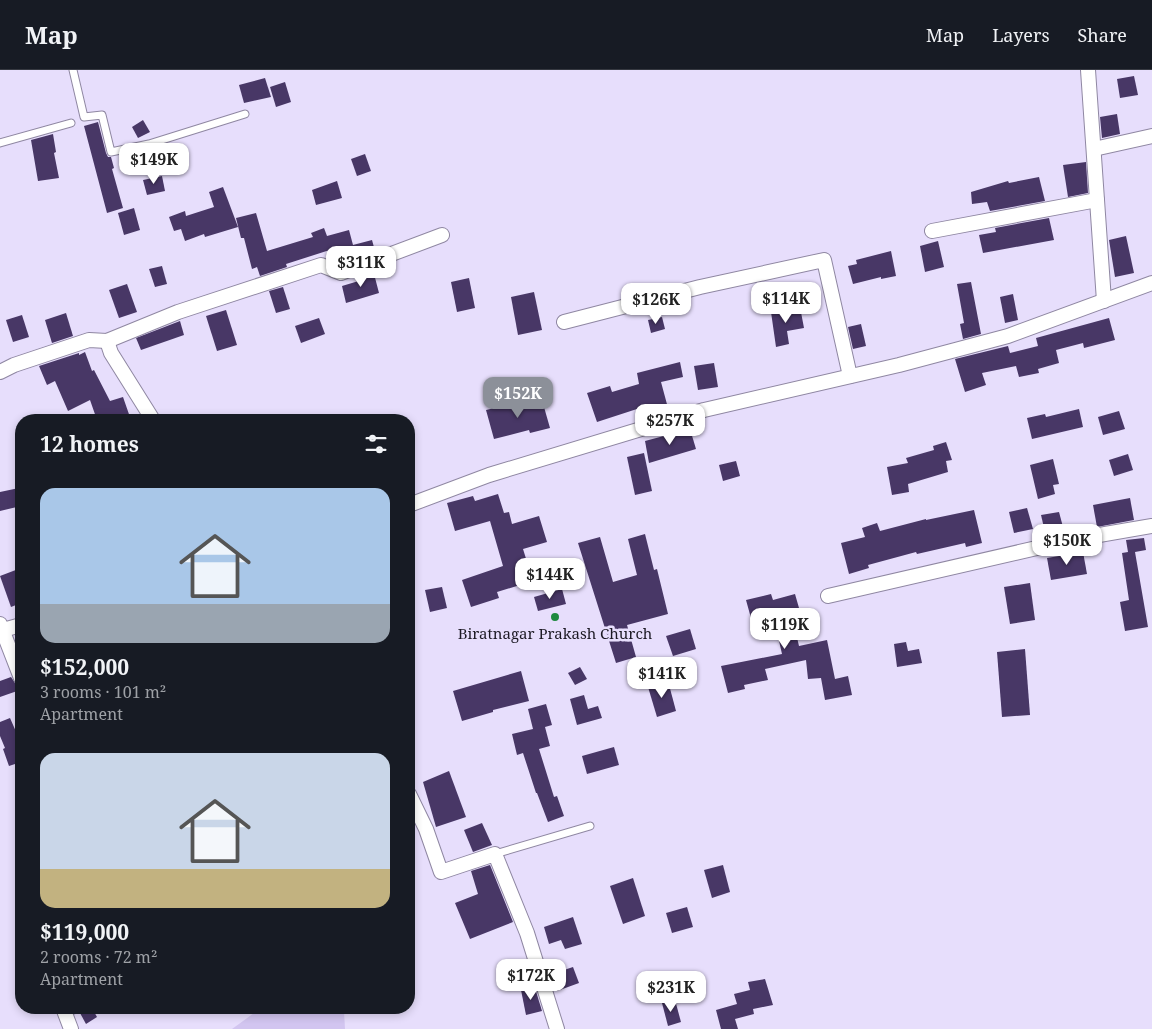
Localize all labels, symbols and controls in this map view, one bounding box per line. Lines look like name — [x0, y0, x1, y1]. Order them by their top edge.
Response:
text: Map — [25, 18, 78, 51]
text: Map — [926, 23, 964, 47]
text: Layers — [992, 23, 1050, 47]
text: Share — [1078, 23, 1127, 47]
pin: $149K — [119, 142, 189, 185]
text: $149K — [130, 148, 178, 170]
pin: $311K — [326, 246, 396, 288]
text: $311K — [337, 251, 385, 273]
pin: $126K — [621, 282, 691, 325]
pin: $114K — [751, 282, 821, 324]
text: $114K — [762, 287, 810, 309]
text: $126K — [632, 288, 680, 310]
pin: $152K — [483, 376, 553, 419]
text: $152K — [494, 382, 542, 404]
pin: $257K — [635, 404, 705, 446]
text: $257K — [646, 409, 694, 431]
text: 12 homes — [40, 430, 139, 458]
icon: filters — [362, 430, 390, 458]
icon: home — [170, 521, 260, 611]
pin: $150K — [1032, 524, 1102, 566]
text: $150K — [1043, 529, 1091, 551]
pin: $144K — [515, 558, 585, 600]
text: $144K — [526, 563, 574, 585]
pin: $119K — [750, 608, 820, 650]
marker: Biratnagar Prakash Church — [549, 611, 561, 623]
text: $119K — [761, 613, 809, 635]
place label: Biratnagar Prakash Church — [458, 623, 653, 643]
text: $152,000 — [40, 653, 129, 681]
pin: $141K — [627, 656, 697, 699]
text: $141K — [638, 662, 686, 684]
text: 3 rooms · 101 m² — [40, 681, 166, 703]
text: Apartment — [40, 703, 123, 725]
icon: home — [170, 786, 260, 876]
text: $119,000 — [40, 918, 129, 946]
text: 2 rooms · 72 m² — [40, 946, 157, 968]
pin: $172K — [496, 958, 566, 1001]
text: $172K — [507, 964, 555, 986]
text: Apartment — [40, 968, 123, 990]
pin: $231K — [636, 970, 706, 1013]
text: $231K — [647, 976, 695, 998]

